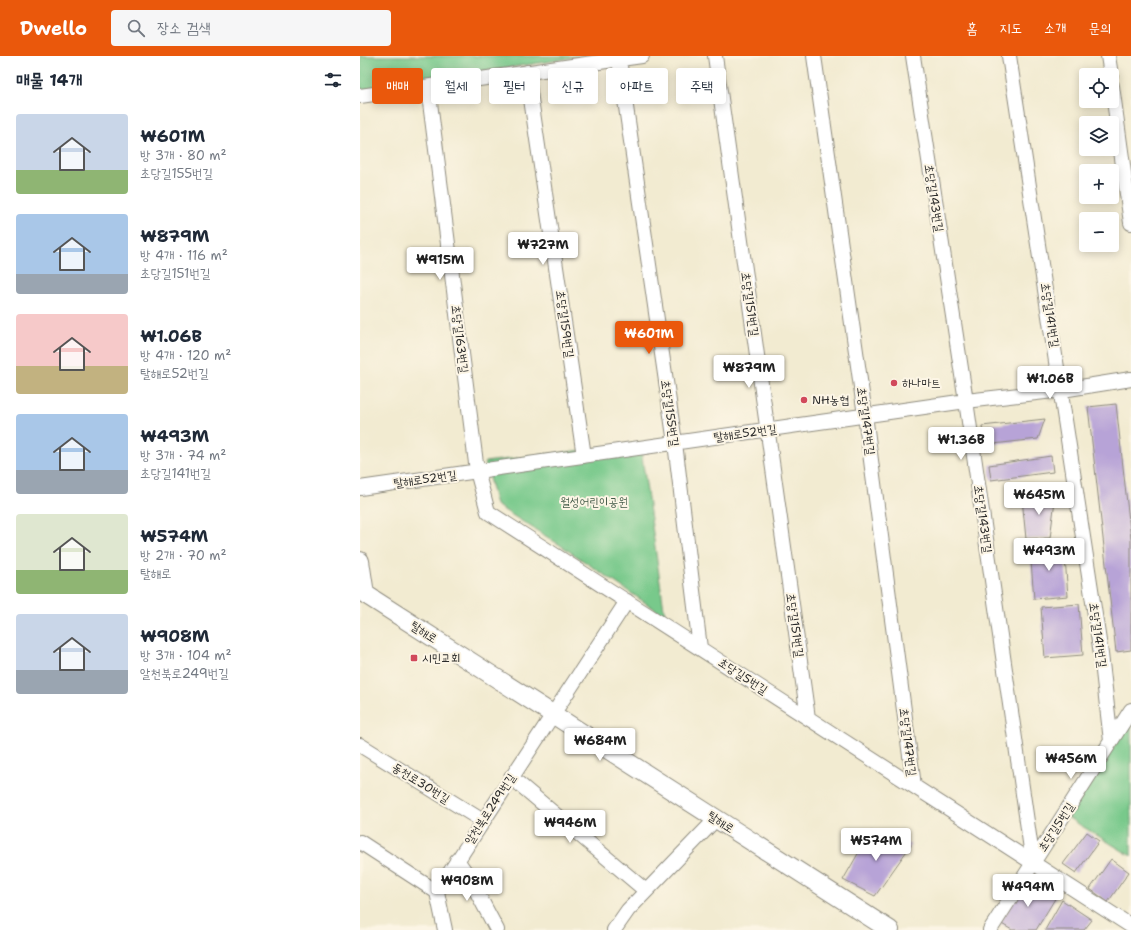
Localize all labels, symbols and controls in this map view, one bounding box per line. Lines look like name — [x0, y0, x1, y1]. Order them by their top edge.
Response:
search box — [111, 10, 391, 46]
text: Dwello — [20, 16, 87, 41]
icon: search — [125, 17, 147, 39]
text: 장소 검색 — [157, 18, 210, 38]
text: 홈 — [966, 19, 977, 37]
text: 지도 — [999, 19, 1022, 37]
text: 소개 — [1044, 19, 1066, 37]
text: 문의 — [1088, 19, 1111, 37]
chip: 매매 — [372, 68, 423, 104]
chip: 월세 — [431, 68, 481, 104]
chip: 필터 — [489, 68, 540, 104]
chip: 신규 — [548, 68, 598, 104]
chip: 아파트 — [606, 68, 668, 104]
chip: 주택 — [676, 68, 726, 104]
map controls — [1079, 68, 1119, 252]
button: locate — [1079, 68, 1119, 108]
text: 매물 14개 — [16, 69, 82, 91]
icon: filters — [322, 69, 344, 91]
button: layers — [1079, 116, 1119, 156]
text: ₩601M — [140, 125, 205, 147]
icon: home — [48, 130, 96, 178]
text: 방 3개 · 80 m² — [140, 147, 227, 164]
street label: 초당길143번길 — [921, 163, 947, 234]
button: + — [1079, 164, 1119, 204]
text: 초당길155번길 — [140, 165, 213, 182]
button: − — [1079, 212, 1119, 252]
text: ₩879M — [140, 225, 209, 247]
icon: home — [48, 230, 96, 278]
pin: ₩727M — [515, 232, 571, 266]
text: ₩727M — [517, 236, 569, 253]
text: 방 4개 · 116 m² — [140, 247, 228, 264]
pin: ₩915M — [412, 247, 468, 281]
text: ₩915M — [416, 251, 464, 268]
text: 초당길151번길 — [140, 265, 210, 282]
street label: 초당길151번길 — [738, 271, 762, 338]
street label: 초당길141번길 — [1037, 281, 1063, 349]
street label: 초당길159번길 — [552, 289, 578, 359]
street label: 초당길163번길 — [448, 304, 472, 375]
pin: ₩601M — [621, 321, 677, 355]
text: ₩1.06B — [140, 325, 202, 347]
text: ₩601M — [624, 325, 674, 342]
icon: home — [48, 330, 96, 378]
text: 방 4개 · 120 m² — [140, 347, 231, 364]
pin: ₩879M — [721, 355, 777, 389]
text: ₩879M — [722, 359, 776, 376]
text: 탈해로52번길 — [140, 365, 209, 382]
pin: ₩1.06B — [1017, 366, 1083, 400]
text: ₩1.06B — [1026, 370, 1074, 387]
place label: 하나마트 — [902, 375, 941, 391]
marker: 하나마트 — [889, 378, 899, 388]
street label: 초당길155번길 — [657, 379, 683, 448]
street label: 초당길147번길 — [853, 386, 879, 456]
place label: NH농협 — [812, 392, 849, 408]
marker: NH농협 — [799, 395, 809, 405]
street label: 탈해로52번길 — [712, 421, 778, 445]
text: ₩493M — [140, 425, 209, 447]
pin: ₩1.36B — [928, 427, 994, 461]
icon: home — [48, 430, 96, 478]
text: ₩1.36B — [937, 431, 985, 448]
text: 방 3개 · 74 m² — [140, 447, 226, 464]
text: 초당길141번길 — [140, 465, 211, 482]
street label: 탈해로52번길 — [392, 467, 458, 491]
pin: ₩645M — [1011, 482, 1067, 516]
street label: 초당길143번길 — [970, 484, 996, 554]
text: ₩645M — [1013, 486, 1065, 503]
park label: 월성어린이공원 — [560, 494, 628, 510]
text: ₩574M — [140, 525, 208, 547]
icon: home — [48, 530, 96, 578]
pin: ₩493M — [1021, 538, 1077, 572]
text: ₩493M — [1023, 542, 1075, 559]
text: 방 2개 · 70 m² — [140, 547, 226, 564]
text: 탈해로 — [140, 565, 171, 582]
street label: 초당길151번길 — [783, 592, 807, 659]
street label: 초당길141번길 — [1086, 601, 1111, 669]
street label: 탈해로 — [407, 617, 441, 647]
text: ₩908M — [140, 625, 209, 647]
icon: home — [48, 630, 96, 678]
text: 방 3개 · 104 m² — [140, 647, 232, 664]
place label: 시민교회 — [422, 650, 461, 666]
marker: 시민교회 — [409, 653, 419, 663]
street label: 초당길5번길 — [715, 654, 771, 698]
text: 알천북로249번길 — [140, 665, 229, 682]
street label: 초당길147번길 — [896, 707, 920, 777]
pin: ₩684M — [572, 728, 628, 762]
text: ₩684M — [573, 732, 627, 749]
pin: ₩456M — [1043, 746, 1099, 780]
text: ₩456M — [1045, 750, 1097, 767]
street label: 동천로30번길 — [389, 759, 453, 807]
street label: 알천북로249번길 — [461, 770, 519, 848]
street label: 초당길5번길 — [1034, 799, 1078, 855]
street label: 탈해로 — [704, 807, 738, 837]
pin: ₩946M — [542, 810, 598, 844]
text: ₩946M — [543, 814, 597, 831]
pin: ₩574M — [848, 828, 904, 862]
text: ₩574M — [850, 832, 902, 849]
pin: ₩908M — [439, 868, 495, 902]
text: ₩908M — [440, 872, 494, 889]
pin: ₩494M — [1000, 874, 1056, 908]
text: ₩494M — [1002, 878, 1054, 895]

